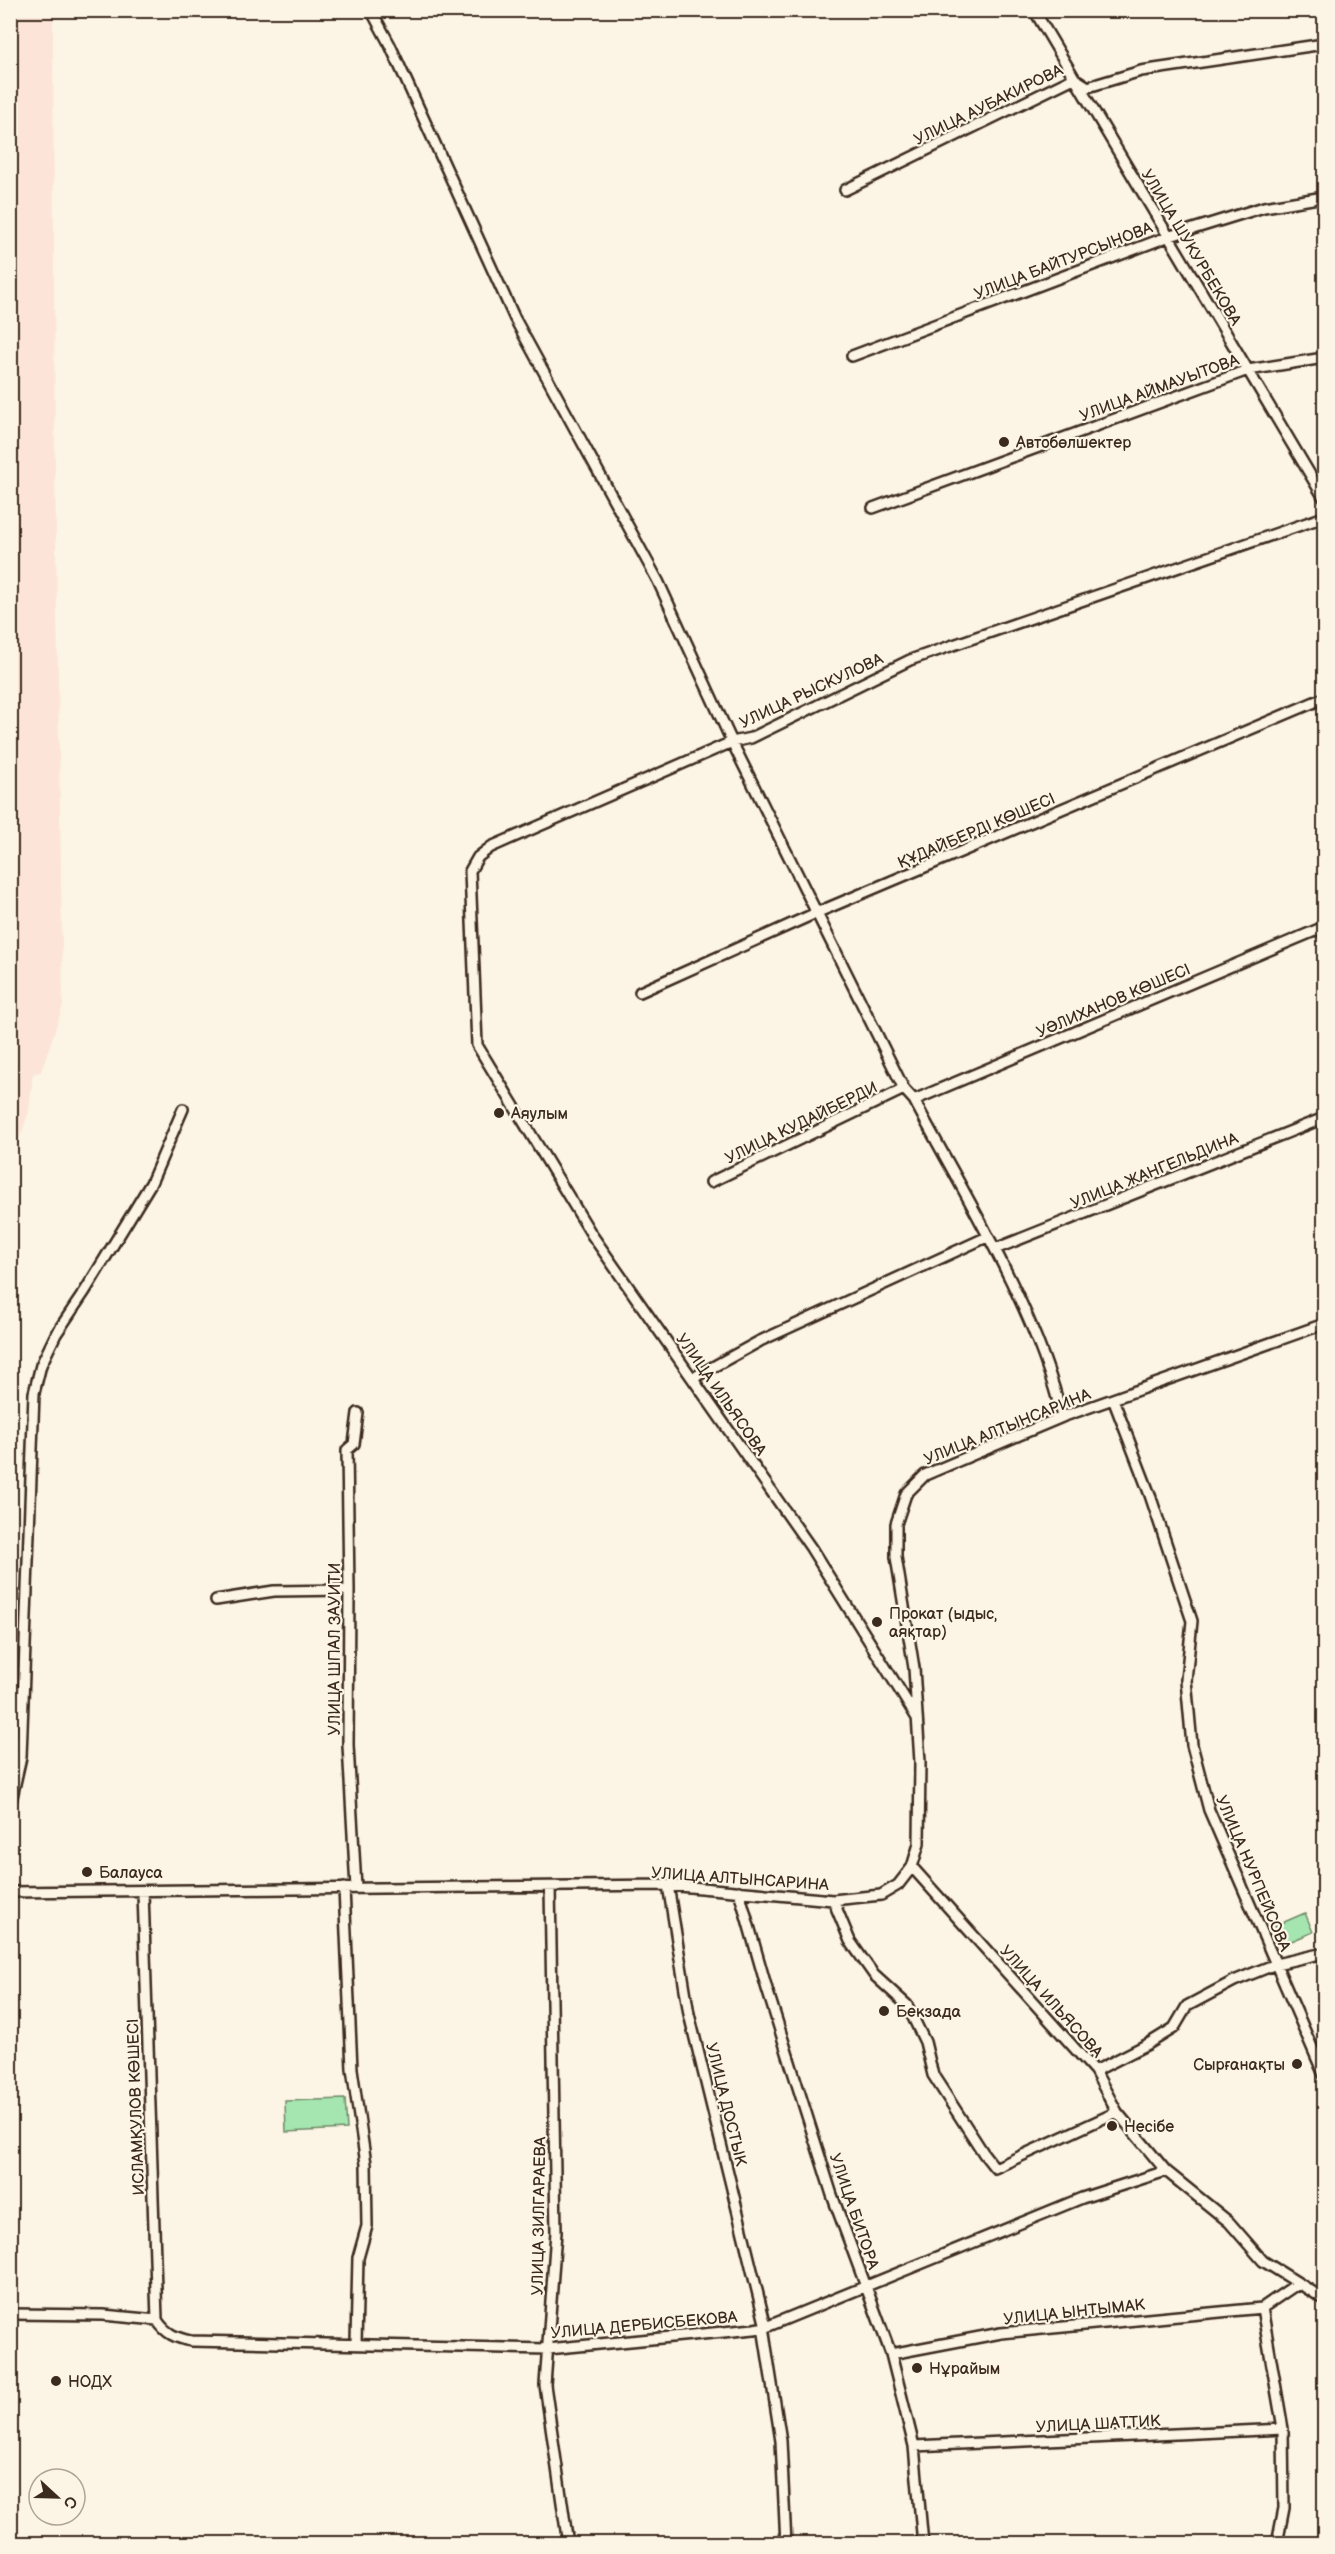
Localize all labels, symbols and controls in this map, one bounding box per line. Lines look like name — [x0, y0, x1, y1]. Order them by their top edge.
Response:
street label: УЛИЦА АУБАКИРОВА — [911, 61, 1066, 150]
street label: УЛИЦА ШУКУРБЕКОВА — [1137, 166, 1245, 329]
street label: УЛИЦА БАЙТУРСЫНОВА — [972, 218, 1156, 304]
street label: УЛИЦА АЙМАУЫТОВА — [1077, 351, 1242, 426]
place label: Автобөлшектер — [1015, 434, 1131, 453]
marker: Автобөлшектер — [997, 435, 1011, 449]
street label: УЛИЦА РЫСКУЛОВА — [737, 650, 887, 733]
street label: ҚҰДАЙБЕРДІ КӨШЕСІ — [895, 790, 1058, 873]
street label: УӘЛИХАНОВ КӨШЕСІ — [1034, 960, 1193, 1042]
street label: УЛИЦА КУДАЙБЕРДИ — [722, 1078, 881, 1169]
place label: Аяулым — [510, 1105, 568, 1124]
marker: Аяулым — [492, 1106, 506, 1120]
street label: УЛИЦА ЖАНГЕЛЬДИНА — [1068, 1129, 1241, 1214]
street label: УЛИЦА ИЛЬЯСОВА — [671, 1330, 770, 1460]
street label: УЛИЦА АЛТЫНСАРИНА — [921, 1385, 1094, 1470]
street label: УЛИЦА ШПАЛ ЗАУИТИ — [326, 1563, 345, 1735]
place label: Прокат (ыдыс, аяқтар) — [889, 1605, 997, 1642]
marker: Прокат (ыдыс, аяқтар) — [870, 1615, 884, 1629]
street label: УЛИЦА НУРПЕЙСОВА — [1211, 1793, 1294, 1955]
place label: Балауса — [99, 1864, 163, 1883]
street label: УЛИЦА АЛТЫНСАРИНА — [650, 1864, 830, 1895]
marker: Балауса — [80, 1865, 94, 1879]
street label: УЛИЦА ИЛЬЯСОВА — [995, 1942, 1107, 2062]
place label: Бекзада — [896, 2003, 961, 2022]
marker: Бекзада — [877, 2004, 891, 2018]
street label: ИСЛАМҚУЛОВ КӨШЕСІ — [124, 2018, 149, 2196]
street label: УЛИЦА ДОСТЫК — [701, 2041, 750, 2169]
place label: Сырғанақты — [1193, 2056, 1285, 2075]
marker: Сырғанақты — [1290, 2057, 1304, 2071]
place label: Несібе — [1124, 2118, 1174, 2137]
marker: Несібе — [1105, 2119, 1119, 2133]
street label: УЛИЦА ЗИЛГАРАЕВА — [529, 2136, 550, 2296]
street label: УЛИЦА БИТОРА — [825, 2151, 882, 2272]
street label: УЛИЦА ЫНТЫМАК — [1002, 2296, 1146, 2329]
street label: УЛИЦА ДЕРБИСБЕКОВА — [550, 2308, 739, 2343]
place label: Нұрайым — [929, 2360, 1000, 2379]
marker: Нұрайым — [910, 2361, 924, 2375]
place label: НОДХ — [68, 2373, 112, 2392]
marker: НОДХ — [49, 2374, 63, 2388]
street label: УЛИЦА ШАТТИК — [1035, 2412, 1161, 2437]
north arrow — [27, 2467, 87, 2527]
text: С — [59, 2493, 80, 2511]

